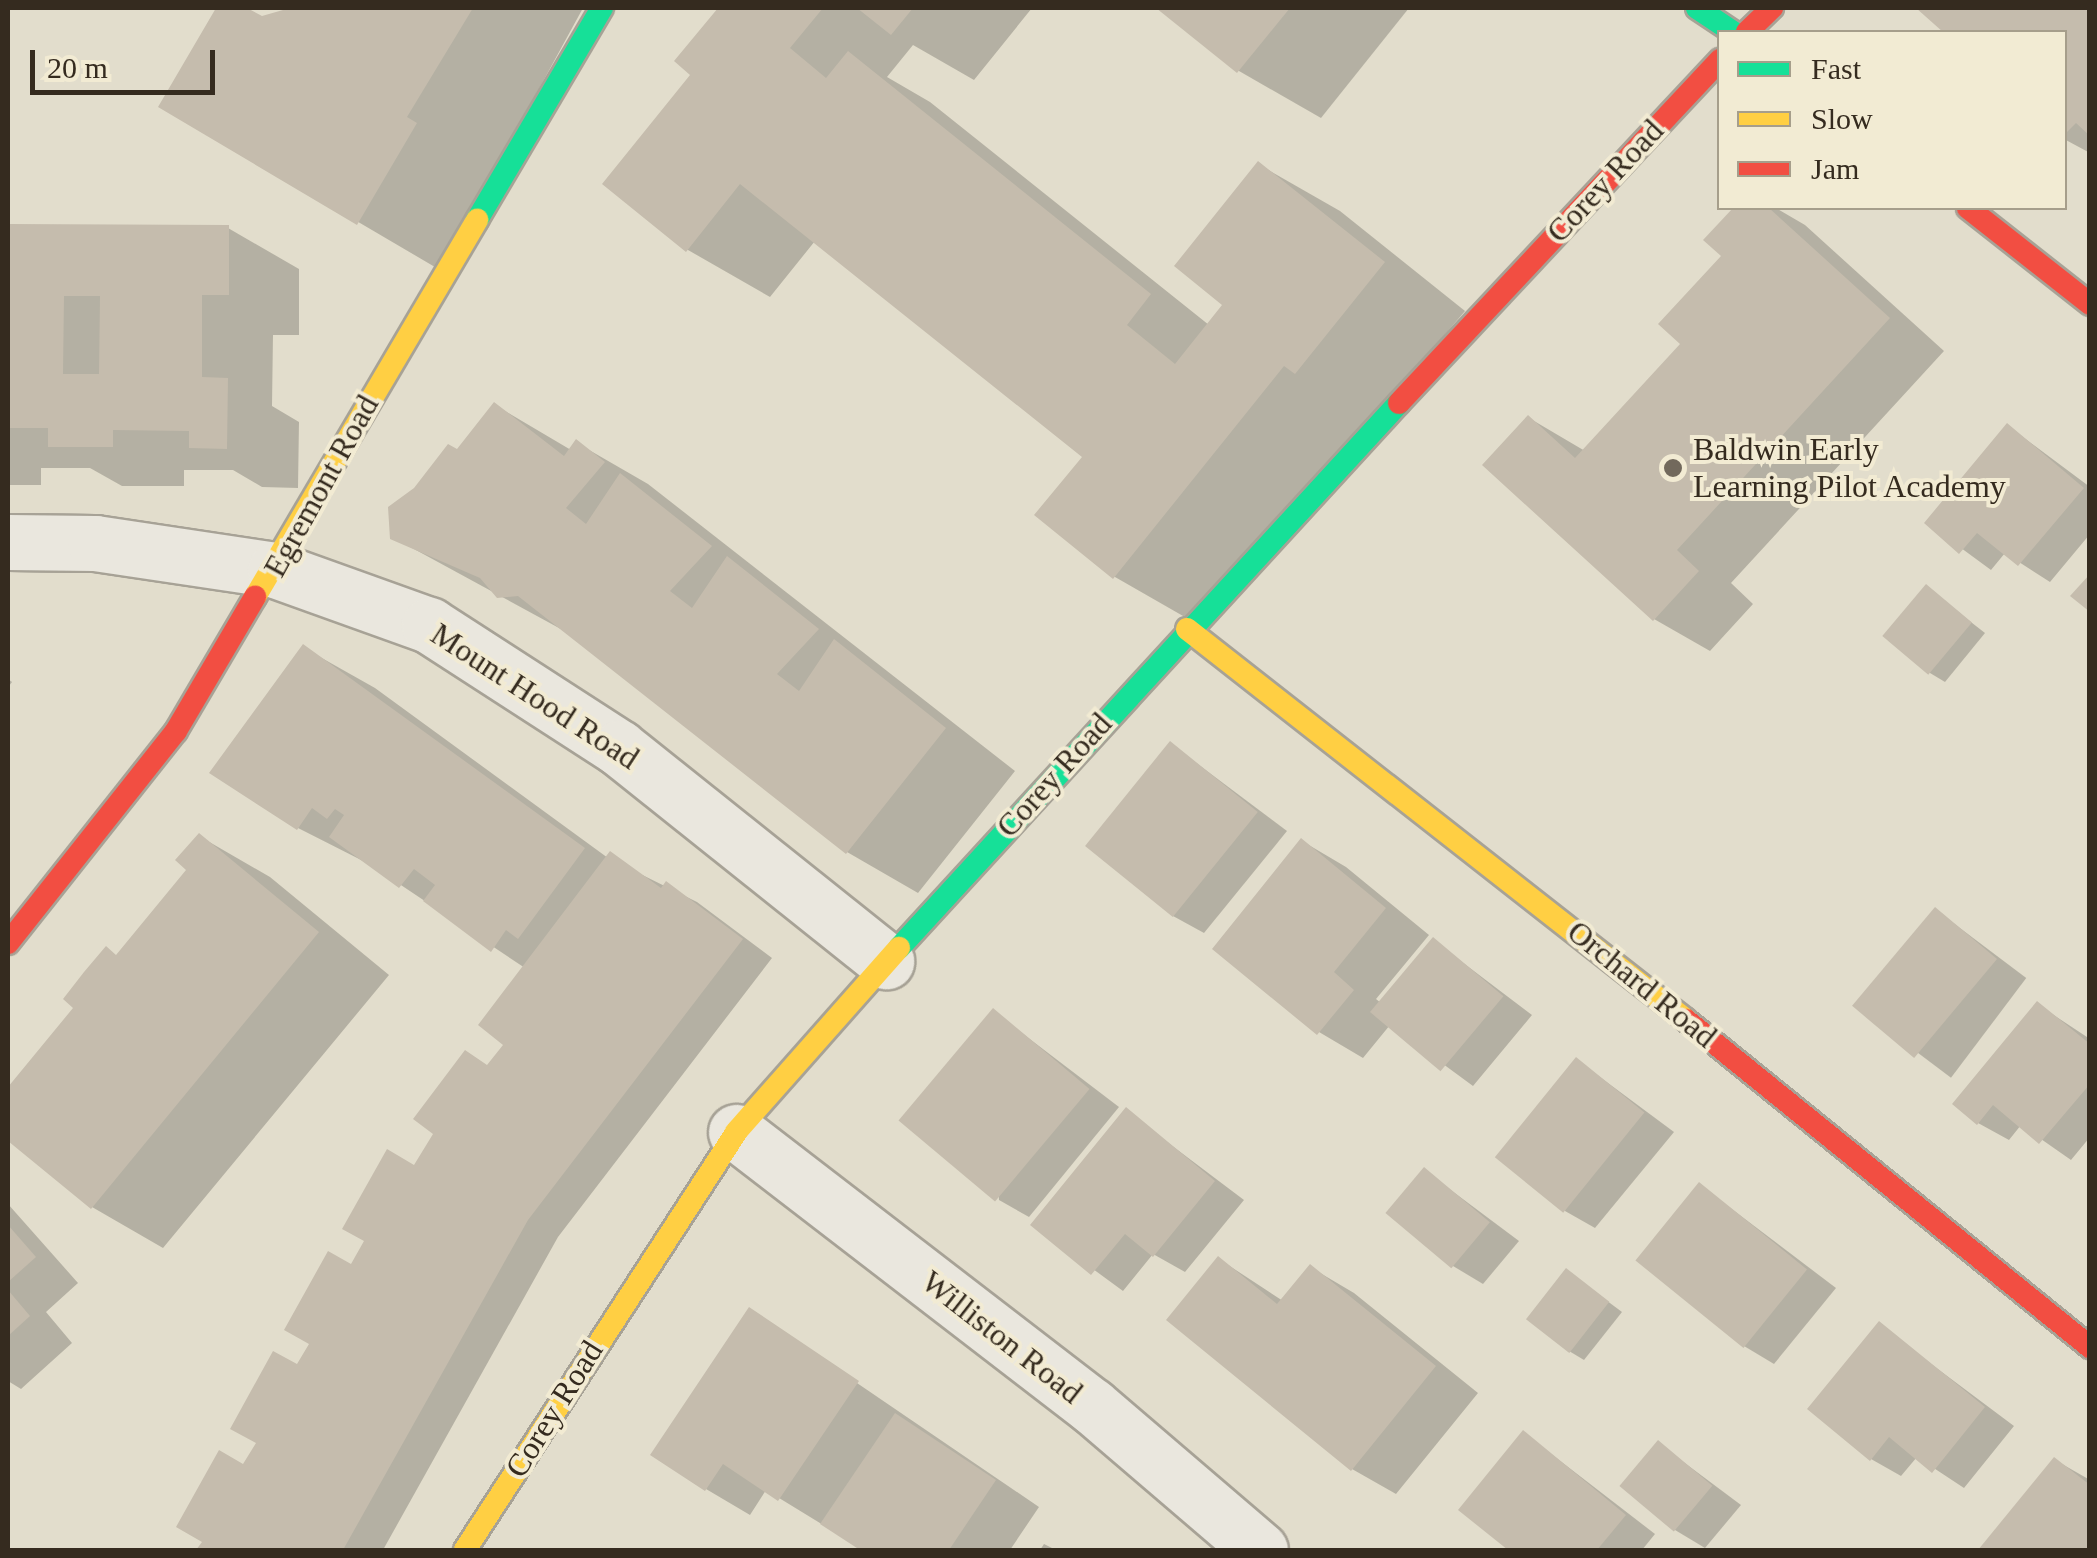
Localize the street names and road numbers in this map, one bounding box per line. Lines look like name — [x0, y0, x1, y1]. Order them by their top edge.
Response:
street label: Corey Road — [1539, 112, 1671, 250]
street label: Egremont Road — [255, 388, 387, 584]
street label: Mount Hood Road — [424, 615, 646, 777]
street label: Corey Road — [988, 705, 1120, 845]
street label: Orchard Road — [1560, 912, 1724, 1056]
street label: Williston Road — [914, 1262, 1090, 1412]
street label: Corey Road — [497, 1334, 611, 1484]

